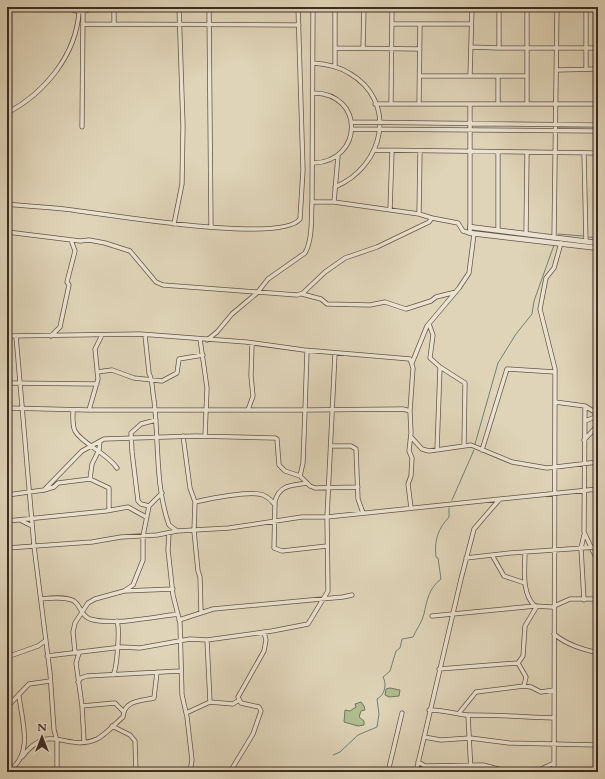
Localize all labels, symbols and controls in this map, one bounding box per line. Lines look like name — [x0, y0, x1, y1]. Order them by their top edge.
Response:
north arrow — [22, 717, 62, 757]
text: N — [37, 720, 47, 735]

